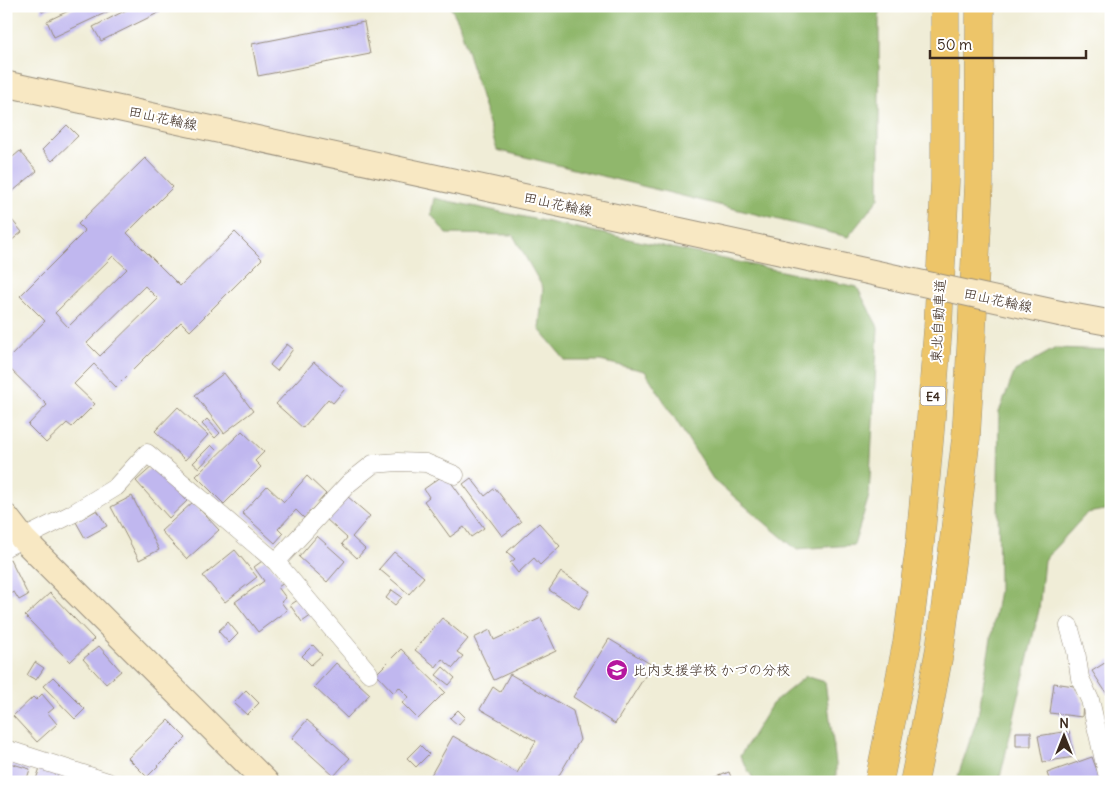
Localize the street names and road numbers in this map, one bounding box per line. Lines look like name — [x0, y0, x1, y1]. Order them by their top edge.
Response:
street label: 田山花輪線 — [127, 102, 199, 134]
street label: 田山花輪線 — [522, 188, 594, 220]
street label: 東北自動車道 — [927, 279, 949, 363]
street label: 田山花輪線 — [962, 284, 1034, 316]
road number: E4 — [920, 386, 946, 406]

